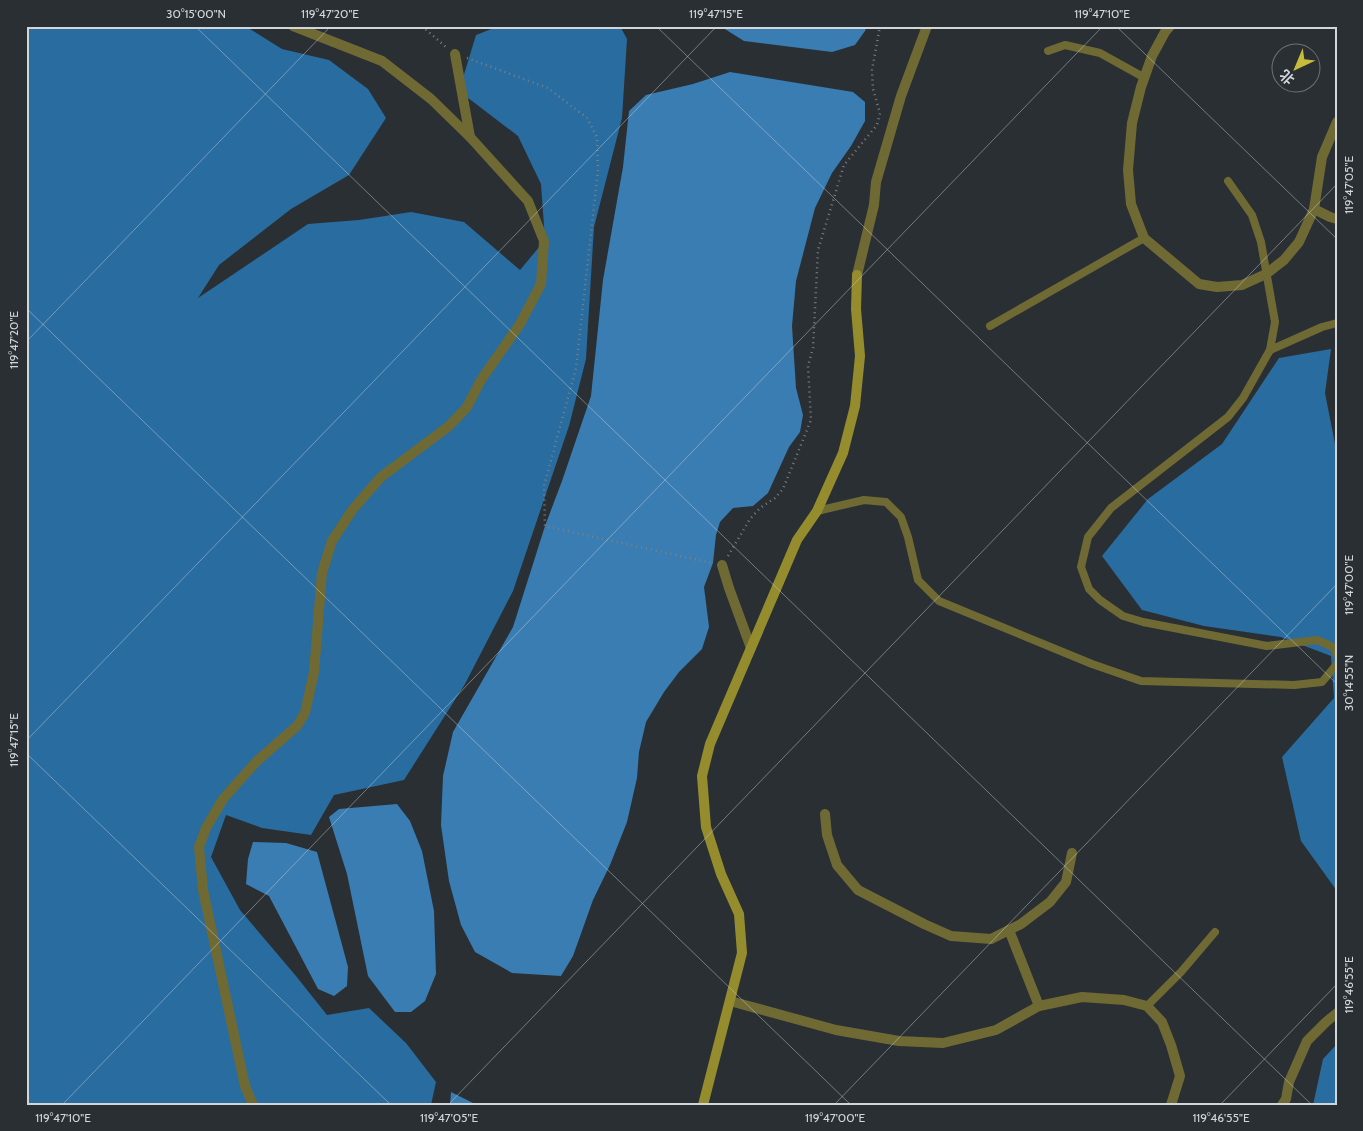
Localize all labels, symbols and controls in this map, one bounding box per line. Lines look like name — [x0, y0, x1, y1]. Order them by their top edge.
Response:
text: 30°15'00"N — [166, 6, 226, 21]
text: 119°47'20"E — [301, 6, 359, 21]
text: 119°47'15"E — [689, 6, 743, 21]
text: 119°47'10"E — [1074, 6, 1130, 21]
north arrow — [1270, 42, 1320, 92]
text: 北 — [1276, 66, 1298, 89]
text: 119°47'05"E — [1341, 156, 1356, 214]
text: 119°47'20"E — [6, 311, 21, 369]
text: 119°47'00"E — [1341, 555, 1356, 615]
text: 30°14'55"N — [1341, 655, 1356, 711]
text: 119°47'15"E — [6, 713, 21, 767]
text: 119°46'55"E — [1341, 956, 1356, 1014]
text: 119°47'10"E — [35, 1110, 91, 1125]
text: 119°47'05"E — [420, 1110, 478, 1125]
text: 119°47'00"E — [805, 1110, 865, 1125]
text: 119°46'55"E — [1192, 1110, 1250, 1125]

